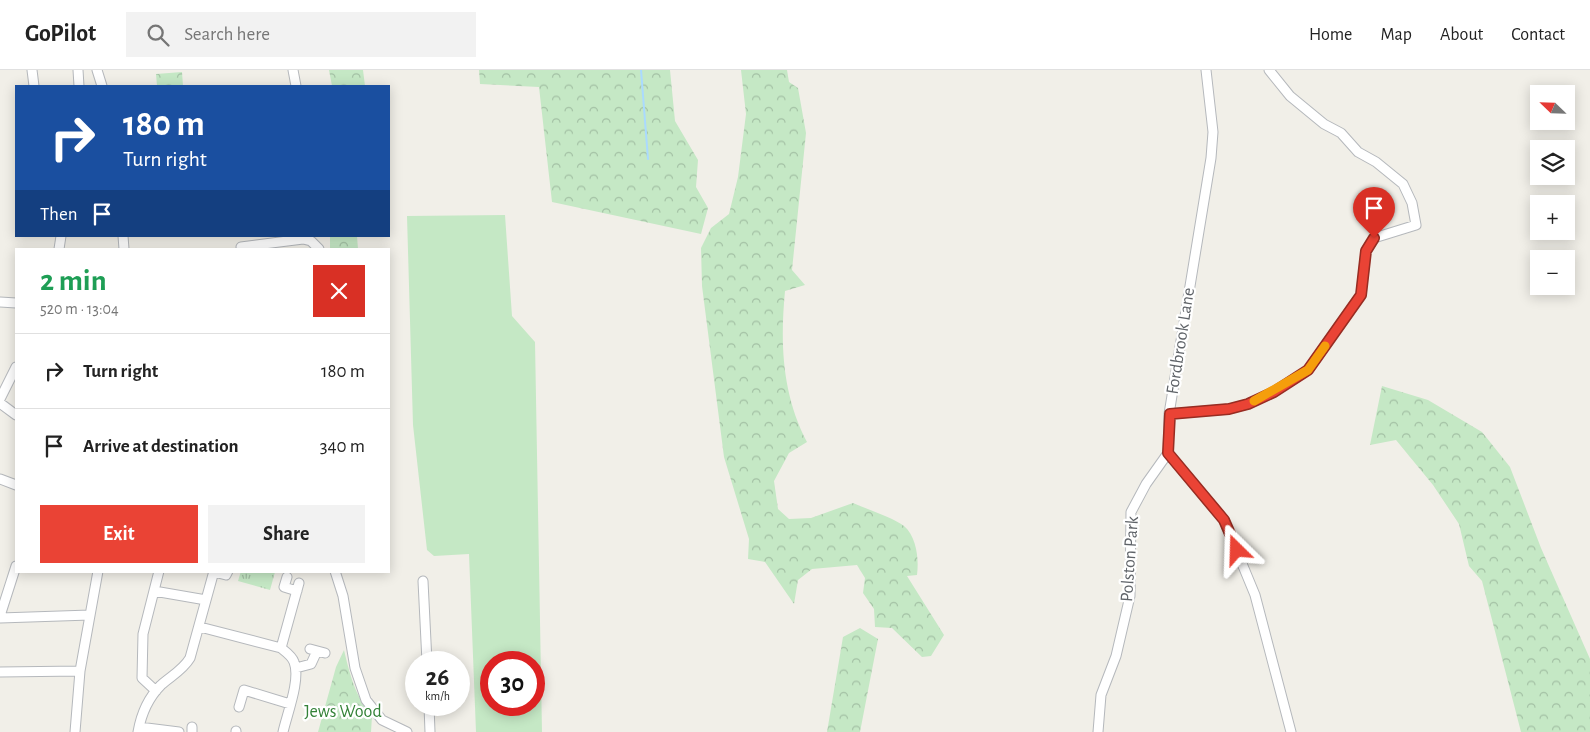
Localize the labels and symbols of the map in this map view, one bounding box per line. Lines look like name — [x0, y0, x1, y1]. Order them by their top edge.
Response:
north arrow — [1530, 85, 1575, 130]
pin — [1353, 187, 1395, 238]
street label: Fordbrook Lane — [1164, 286, 1198, 396]
street label: Polston Park — [1118, 515, 1142, 603]
position arrow — [1210, 523, 1262, 575]
speed limit sign: 30 — [480, 651, 545, 716]
park label: Jews Wood — [304, 703, 382, 721]

